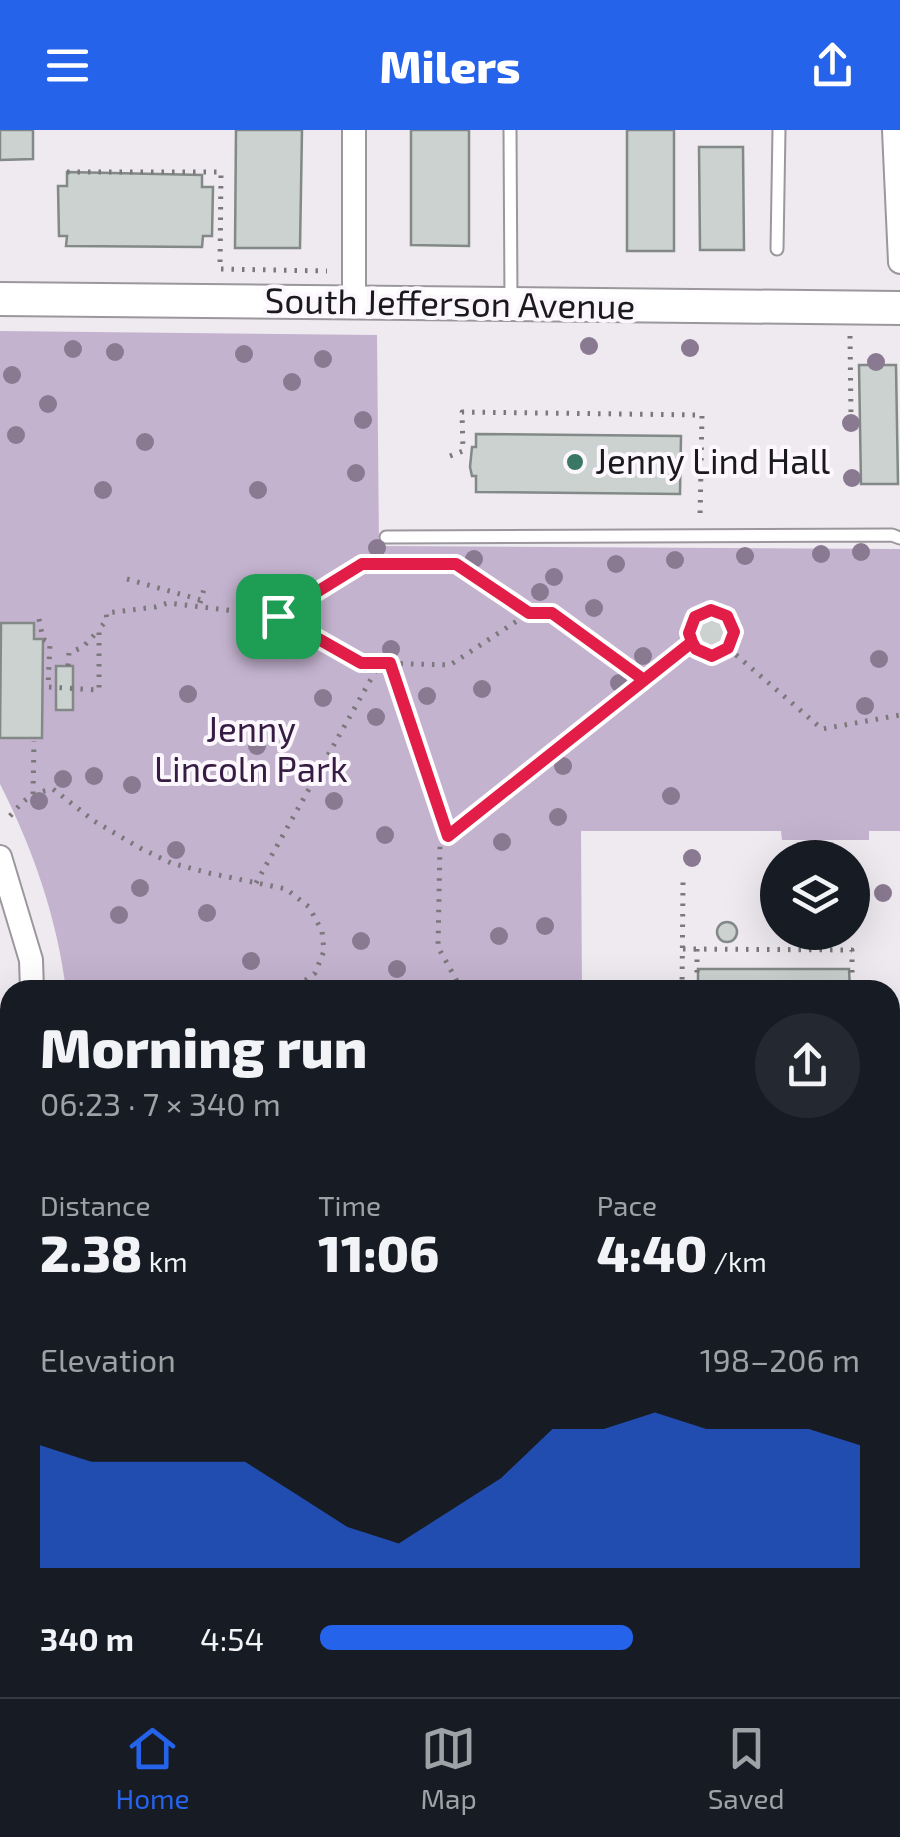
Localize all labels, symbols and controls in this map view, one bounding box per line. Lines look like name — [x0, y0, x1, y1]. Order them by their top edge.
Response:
icon: menu — [40, 38, 95, 93]
text: Milers — [380, 38, 520, 92]
icon: share — [805, 38, 860, 93]
street label: South Jefferson Avenue — [264, 278, 636, 326]
place label: Jenny Lind Hall — [595, 439, 831, 481]
marker: Jenny Lind Hall — [564, 451, 586, 473]
pin — [236, 574, 321, 659]
icon: arrive — [251, 589, 306, 644]
park label: Jenny Lincoln Park — [154, 707, 348, 789]
map controls — [760, 840, 870, 950]
button: layers — [760, 840, 870, 950]
text: Morning run — [40, 1013, 368, 1079]
button: share — [755, 1013, 860, 1118]
text: 06:23 · 7 × 340 m — [40, 1084, 281, 1122]
text: Distance — [40, 1188, 151, 1222]
text: Time — [318, 1188, 381, 1222]
text: Pace — [597, 1188, 657, 1222]
text: 2.38 — [40, 1222, 142, 1282]
text: 11:06 — [318, 1222, 439, 1282]
text: 4:40 — [597, 1222, 707, 1282]
text: km — [142, 1244, 187, 1278]
text: /km — [707, 1244, 767, 1278]
text: Elevation — [40, 1340, 176, 1378]
text: 198–206 m — [700, 1340, 860, 1378]
text: 340 m — [40, 1619, 134, 1657]
text: 4:54 — [200, 1619, 264, 1657]
tab: Home — [115, 1721, 190, 1815]
tab: Map — [421, 1721, 477, 1815]
tab: Saved — [708, 1721, 785, 1815]

